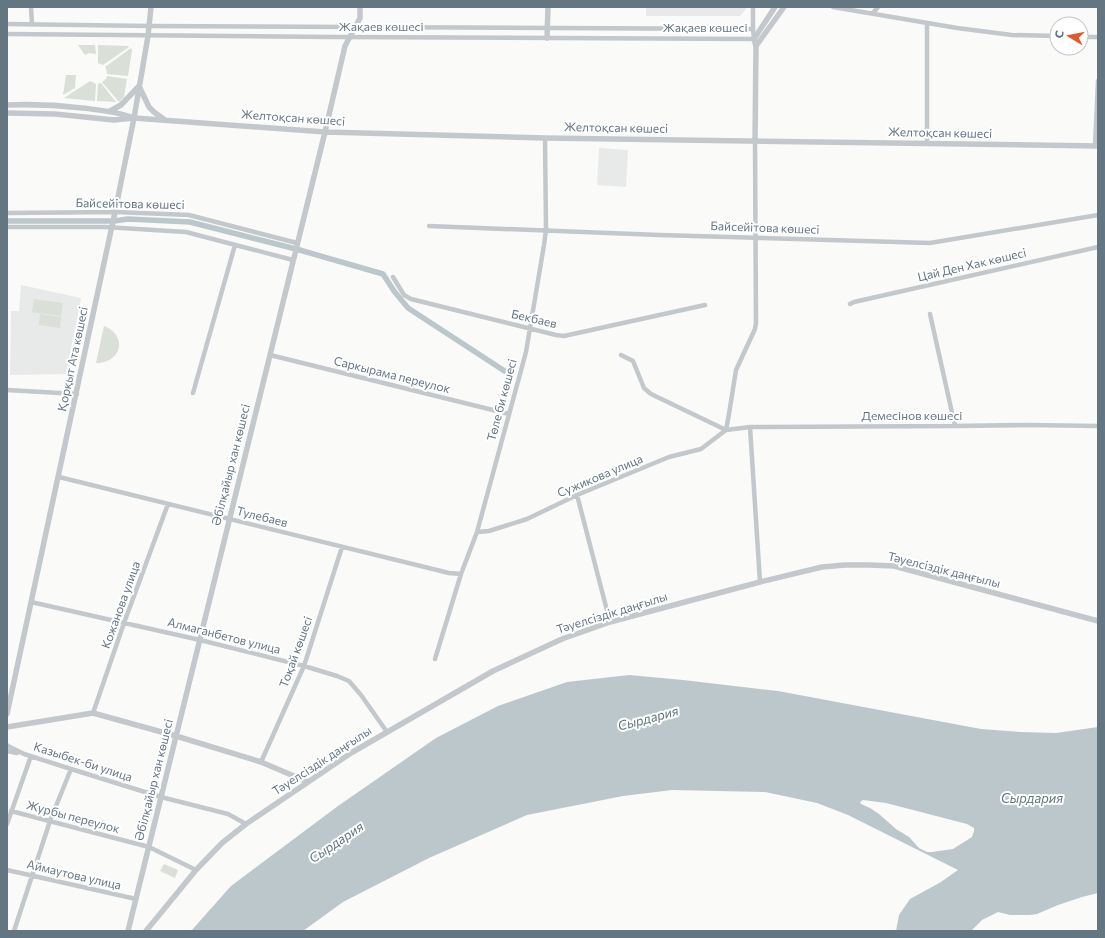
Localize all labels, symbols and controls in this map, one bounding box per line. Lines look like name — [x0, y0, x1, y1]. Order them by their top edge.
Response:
north arrow — [1049, 16, 1089, 56]
street label: Жақаев көшесі — [338, 19, 424, 33]
street label: Жақаев көшесі — [662, 20, 748, 34]
text: С — [1052, 29, 1066, 39]
street label: Желтоқсан көшесі — [240, 106, 346, 128]
street label: Желтоқсан көшесі — [564, 119, 668, 135]
street label: Желтоқсан көшесі — [888, 124, 992, 140]
street label: Байсейітова көшесі — [75, 195, 185, 211]
street label: Байсейітова көшесі — [710, 218, 820, 236]
street label: Цай Ден Хак көшесі — [916, 245, 1028, 283]
street label: Қорқыт Ата көшесі — [54, 305, 90, 412]
street label: Бекбаев — [510, 306, 558, 330]
street label: Саркырама переулок — [333, 353, 452, 395]
street label: Төле би көшесі — [483, 357, 519, 442]
street label: Әбілқайыр хан көшесі — [208, 402, 252, 527]
street label: Демесінов көшесі — [862, 408, 962, 422]
street label: Сужикова улица — [555, 451, 645, 499]
street label: Тулебаев — [235, 503, 289, 529]
street label: Тәуелсіздік даңғылы — [886, 548, 1002, 590]
street label: Кожанова улица — [98, 559, 142, 650]
street label: Тәуелсіздік даңғылы — [554, 588, 669, 636]
street label: Алмаганбетов улица — [166, 614, 282, 656]
street label: Тоқай көшесі — [276, 614, 314, 689]
water label: Сырдария — [616, 702, 680, 734]
street label: Әбілқайыр хан көшесі — [131, 717, 175, 842]
street label: Тәуелсіздік даңғылы — [269, 723, 374, 798]
street label: Казыбек-би улица — [32, 738, 134, 784]
water label: Сырдария — [1001, 790, 1063, 806]
street label: Журбы переулок — [25, 797, 122, 835]
water label: Сырдария — [306, 818, 366, 866]
street label: Аймаутова улица — [26, 856, 123, 892]

